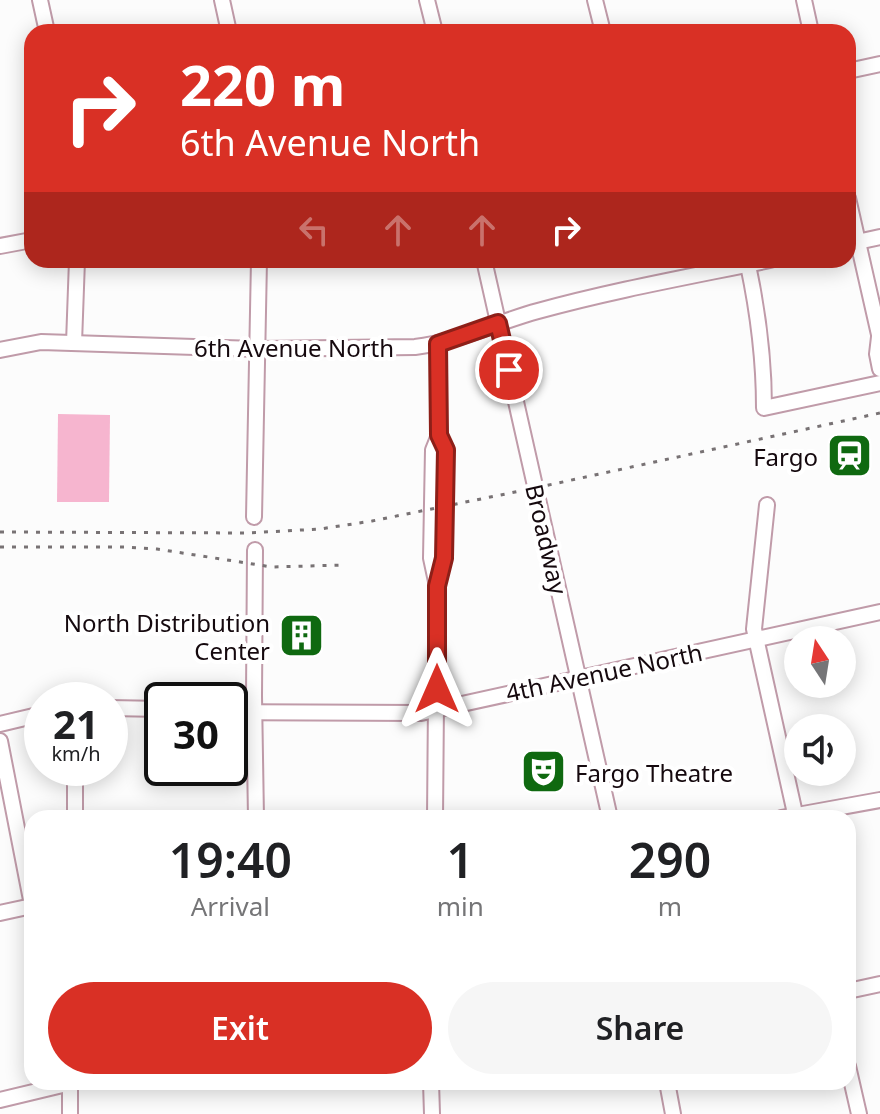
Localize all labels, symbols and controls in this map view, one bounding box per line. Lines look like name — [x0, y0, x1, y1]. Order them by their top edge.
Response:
text: 220 m — [180, 46, 345, 122]
icon: right — [48, 56, 152, 160]
text: 6th Avenue North — [180, 118, 480, 167]
icon: left — [292, 208, 336, 252]
icon: ahead — [376, 208, 420, 252]
icon: ahead — [460, 208, 504, 252]
icon: right — [544, 208, 588, 252]
street label: 6th Avenue North — [194, 331, 394, 364]
pin — [475, 336, 543, 404]
icon: arrive — [487, 348, 531, 392]
station icon: Fargo — [825, 432, 873, 480]
place label: Fargo — [753, 440, 818, 473]
street label: Broadway — [518, 481, 576, 598]
place label: North Distribution Center — [64, 606, 270, 667]
building icon: North Distribution Center — [277, 612, 325, 660]
north arrow — [784, 626, 856, 698]
map controls — [784, 626, 856, 786]
street label: 4th Avenue North — [503, 635, 705, 709]
position arrow — [395, 647, 479, 731]
speed limit sign: 30 — [144, 682, 248, 786]
text: 21 — [53, 696, 99, 751]
button: sound — [784, 714, 856, 786]
text: km/h — [51, 740, 101, 767]
theatre icon: Fargo Theatre — [520, 748, 568, 796]
place label: Fargo Theatre — [575, 756, 733, 789]
text: 19:40 — [169, 827, 292, 892]
text: 1 — [447, 827, 474, 892]
text: 290 — [629, 827, 711, 892]
text: Arrival — [191, 888, 270, 924]
text: min — [437, 888, 484, 924]
text: m — [658, 888, 682, 924]
button: Exit — [48, 982, 432, 1074]
button: Share — [448, 982, 832, 1074]

